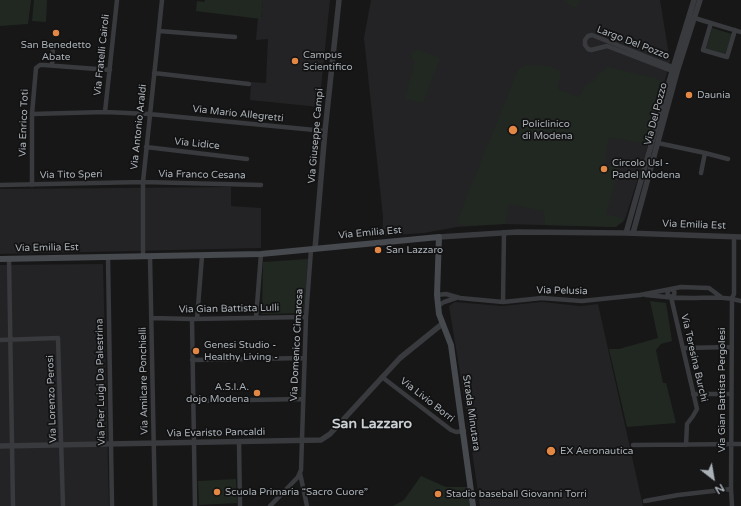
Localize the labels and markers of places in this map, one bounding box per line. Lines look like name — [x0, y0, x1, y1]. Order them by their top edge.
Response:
marker: San Benedetto Abate — [51, 28, 61, 38]
place label: San Benedetto Abate — [21, 39, 91, 62]
place label: Campus Scientifico — [303, 49, 353, 72]
marker: Campus Scientifico — [290, 56, 300, 66]
place label: Daunia — [697, 89, 730, 101]
marker: Daunia — [684, 90, 694, 100]
place label: Policlinico di Modena — [522, 118, 573, 142]
marker: Policlinico di Modena — [507, 124, 519, 136]
place label: Circolo Usl - Padel Modena — [612, 157, 680, 180]
marker: Circolo Usl - Padel Modena — [599, 164, 609, 174]
place label: San Lazzaro — [386, 244, 443, 256]
marker: San Lazzaro — [373, 245, 383, 255]
place label: Genesi Studio - Healthy Living - — [204, 339, 278, 362]
marker: Genesi Studio - Healthy Living - — [191, 346, 201, 356]
place label: A.S.I.A. dojo Modena — [186, 381, 249, 404]
marker: A.S.I.A. dojo Modena — [252, 388, 262, 398]
marker: EX Aeronautica — [545, 445, 557, 457]
place label: EX Aeronautica — [560, 445, 633, 457]
place label: Scuola Primaria “Sacro Cuore” — [225, 486, 368, 498]
marker: Scuola Primaria “Sacro Cuore” — [212, 487, 222, 497]
place label: Stadio baseball Giovanni Torri — [446, 488, 587, 500]
marker: Stadio baseball Giovanni Torri — [433, 489, 443, 499]

